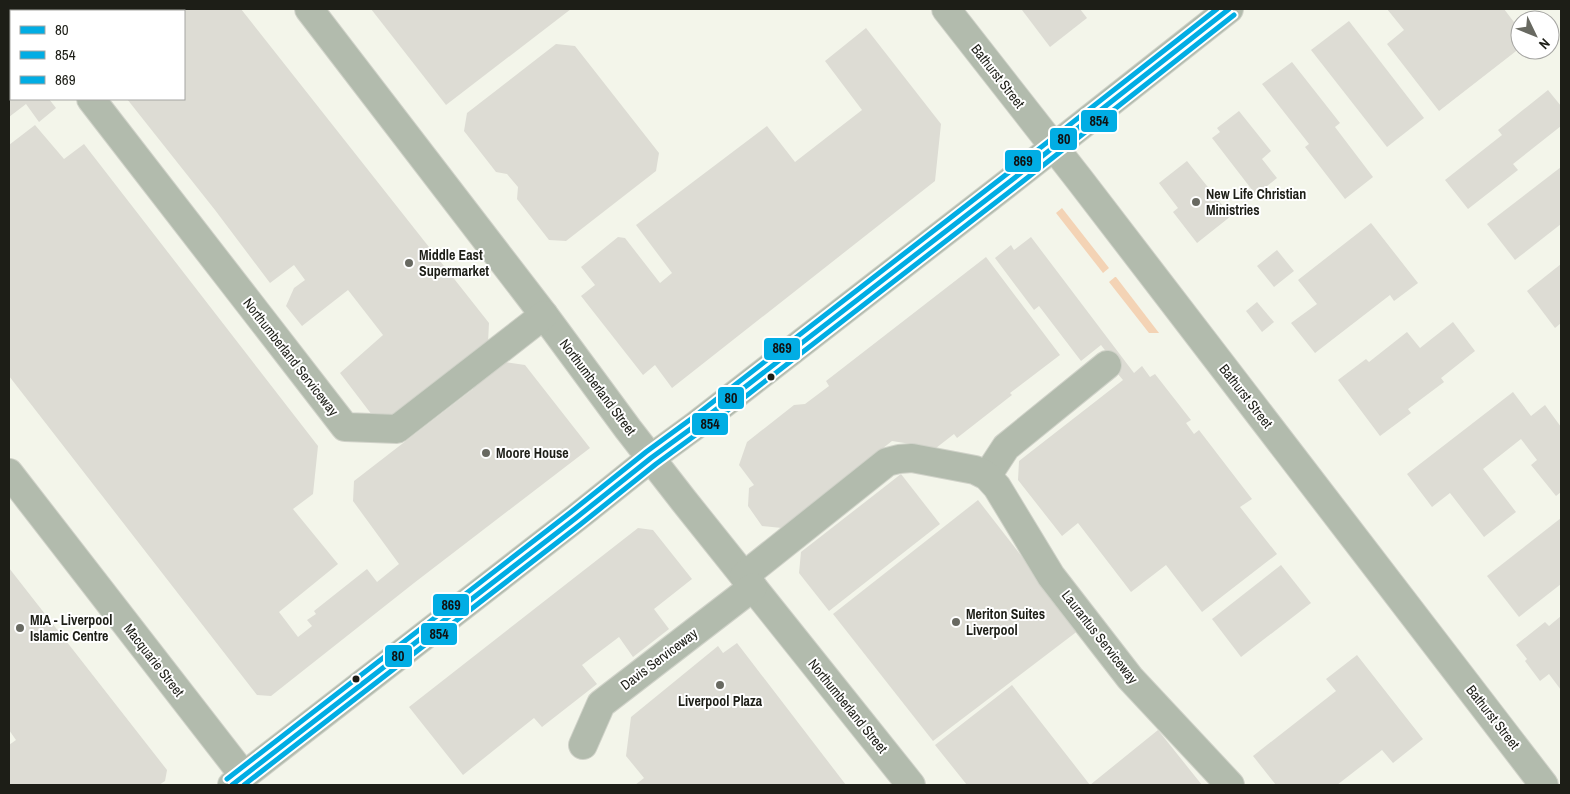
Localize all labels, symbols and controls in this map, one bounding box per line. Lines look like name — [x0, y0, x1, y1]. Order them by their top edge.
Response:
legend — [10, 10, 185, 100]
north arrow — [1510, 10, 1560, 60]
text: 80 — [55, 19, 69, 40]
text: N — [1535, 35, 1554, 53]
street label: Bathurst Street — [967, 40, 1029, 112]
text: 854 — [55, 44, 76, 65]
text: 869 — [55, 69, 76, 90]
line badge: 854 — [1080, 109, 1118, 133]
text: 854 — [1089, 112, 1109, 130]
line badge: 80 — [1049, 127, 1078, 151]
text: 80 — [1058, 130, 1070, 148]
line badge: 869 — [1004, 149, 1042, 173]
text: 869 — [1013, 152, 1033, 170]
place label: New Life Christian Ministries — [1206, 185, 1306, 219]
marker: New Life Christian Ministries — [1190, 196, 1202, 208]
place label: Middle East Supermarket — [419, 246, 489, 280]
marker: Middle East Supermarket — [403, 257, 415, 269]
street label: Northumberland Serviceway — [239, 294, 343, 420]
street label: Northumberland Street — [556, 335, 640, 439]
line badge: 869 — [763, 337, 801, 361]
text: 869 — [772, 339, 792, 357]
street label: Bathurst Street — [1215, 360, 1277, 432]
unlabelled marker — [766, 372, 776, 382]
line badge: 80 — [717, 386, 745, 410]
text: 80 — [725, 389, 737, 407]
line badge: 854 — [691, 412, 729, 436]
text: 854 — [700, 415, 720, 433]
place label: Moore House — [496, 444, 569, 462]
marker: Moore House — [480, 447, 492, 459]
street label: Laurantus Serviceway — [1058, 587, 1142, 687]
line badge: 869 — [432, 593, 470, 617]
text: 869 — [441, 596, 461, 614]
place label: Meriton Suites Liverpool — [966, 605, 1045, 639]
place label: MIA - Liverpool Islamic Centre — [30, 611, 113, 645]
marker: Meriton Suites Liverpool — [950, 616, 962, 628]
street label: Macquarie Street — [120, 620, 188, 700]
marker: MIA - Liverpool Islamic Centre — [14, 622, 26, 634]
line badge: 854 — [420, 622, 458, 646]
street label: Davis Serviceway — [617, 624, 701, 694]
text: 854 — [429, 625, 449, 643]
line badge: 80 — [384, 644, 413, 668]
text: 80 — [392, 647, 404, 665]
street label: Northumberland Street — [804, 655, 892, 757]
unlabelled marker — [351, 674, 361, 684]
marker: Liverpool Plaza — [714, 679, 726, 691]
street label: Bathurst Street — [1462, 681, 1524, 753]
place label: Liverpool Plaza — [678, 692, 763, 710]

